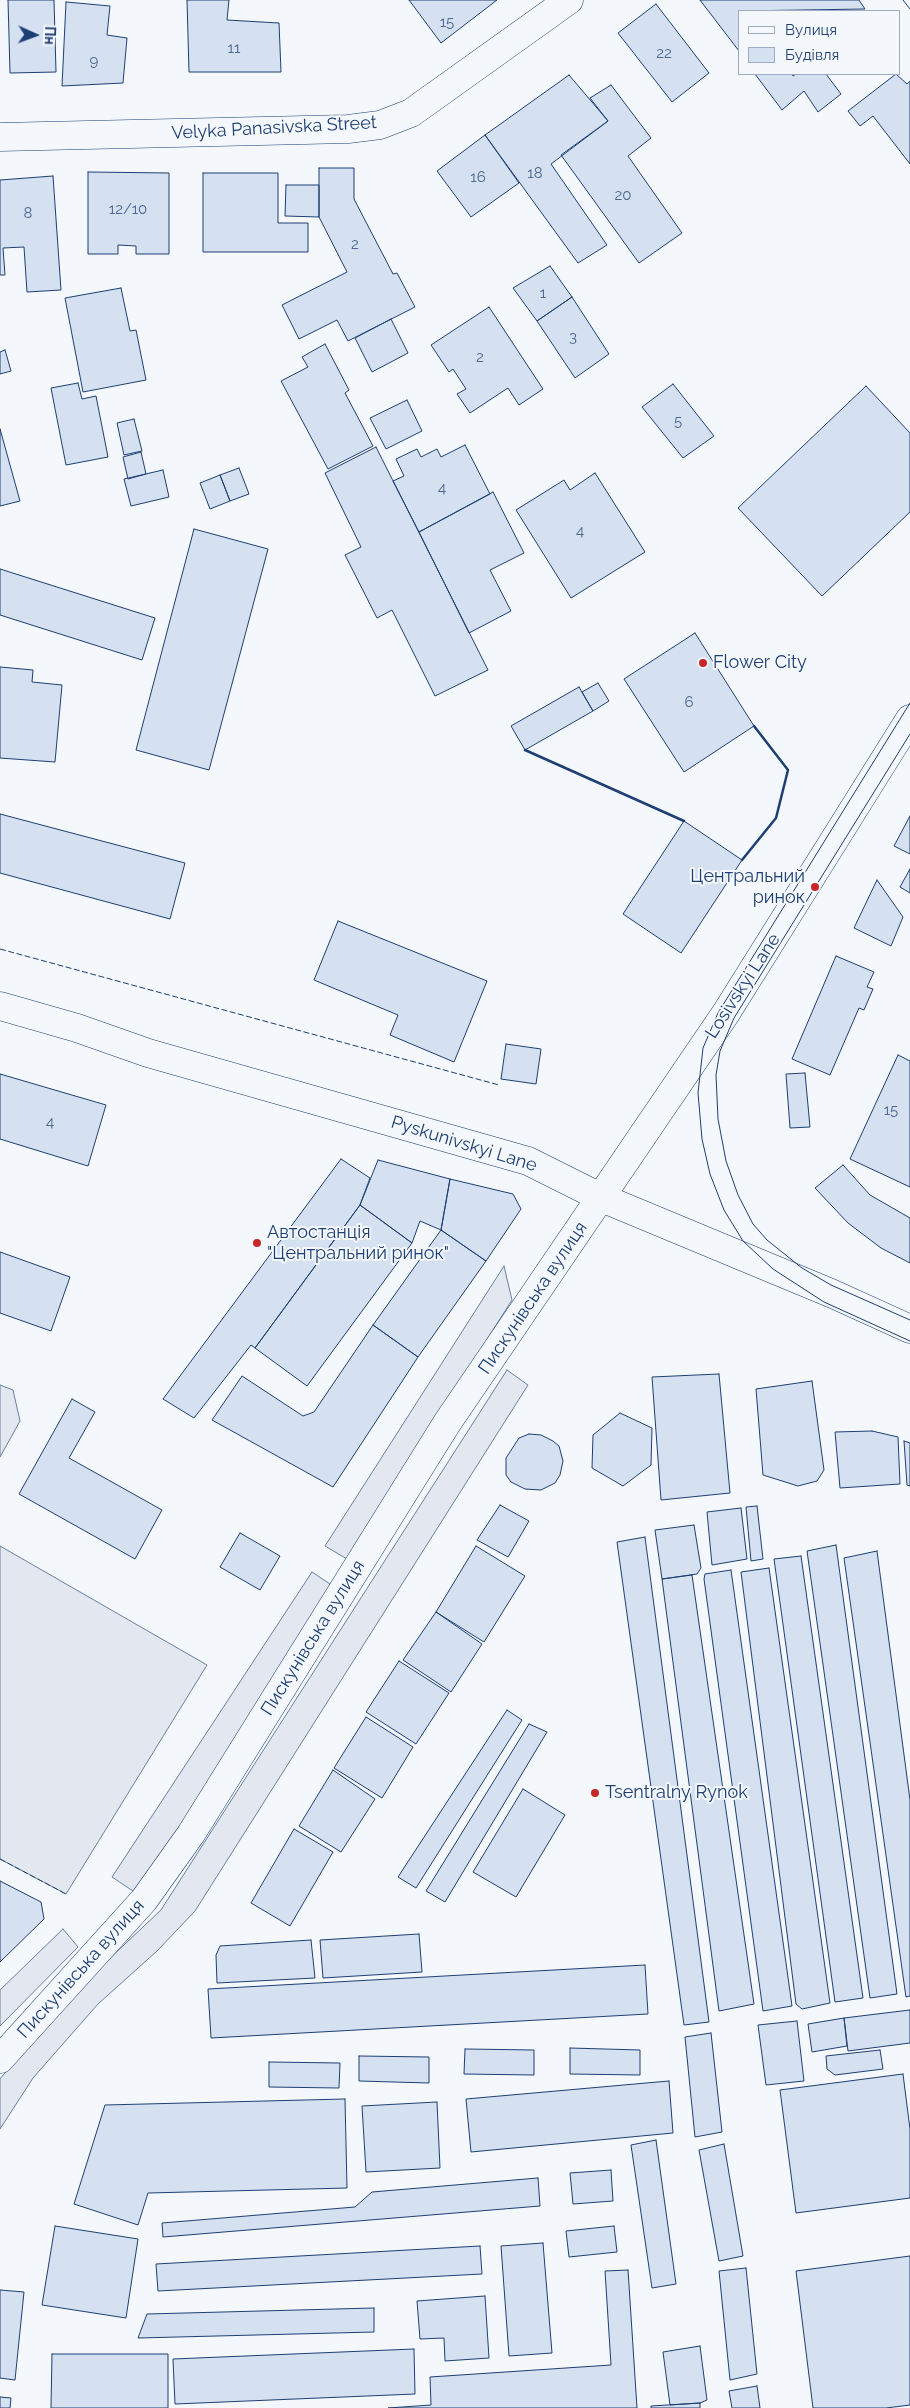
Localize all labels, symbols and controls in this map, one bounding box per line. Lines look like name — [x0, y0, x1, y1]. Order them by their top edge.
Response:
north arrow — [10, 10, 60, 60]
legend — [738, 10, 900, 75]
house number: 15 — [440, 13, 454, 31]
text: Вулиця — [785, 21, 837, 39]
text: Пн — [42, 26, 58, 45]
house number: 11 — [228, 39, 240, 57]
house number: 22 — [656, 44, 672, 62]
text: Будівля — [785, 46, 839, 64]
house number: 9 — [90, 52, 98, 70]
street label: Velyka Panasivska Street — [171, 112, 377, 144]
house number: 18 — [527, 164, 543, 182]
house number: 16 — [470, 168, 486, 186]
house number: 20 — [615, 186, 631, 204]
house number: 12/10 — [109, 200, 147, 218]
house number: 8 — [24, 204, 32, 222]
house number: 2 — [351, 235, 359, 253]
house number: 1 — [540, 284, 546, 302]
house number: 3 — [569, 328, 577, 346]
house number: 2 — [476, 348, 484, 366]
house number: 5 — [674, 412, 682, 430]
house number: 4 — [438, 479, 446, 497]
house number: 4 — [576, 522, 584, 540]
place label: Flower City — [713, 652, 807, 674]
marker: Flower City — [697, 657, 709, 669]
house number: 6 — [684, 693, 694, 711]
place label: Центральний ринок — [690, 866, 805, 909]
marker: Центральний ринок — [809, 881, 821, 893]
street label: Losivskyi Lane — [701, 929, 785, 1043]
house number: 15 — [884, 1101, 898, 1119]
street label: Pyskunivskyi Lane — [389, 1112, 539, 1176]
house number: 4 — [46, 1113, 54, 1131]
street label: Пискунівська вулиця — [474, 1218, 592, 1378]
place label: Автостанція "Центральний ринок" — [267, 1222, 449, 1264]
marker: Автостанція "Центральний ринок" — [251, 1237, 263, 1249]
street label: Пискунівська вулиця — [256, 1556, 370, 1720]
place label: Tsentralny Rynok — [605, 1782, 748, 1804]
marker: Tsentralny Rynok — [589, 1787, 601, 1799]
street label: Пискунівська вулиця — [13, 1895, 149, 2043]

